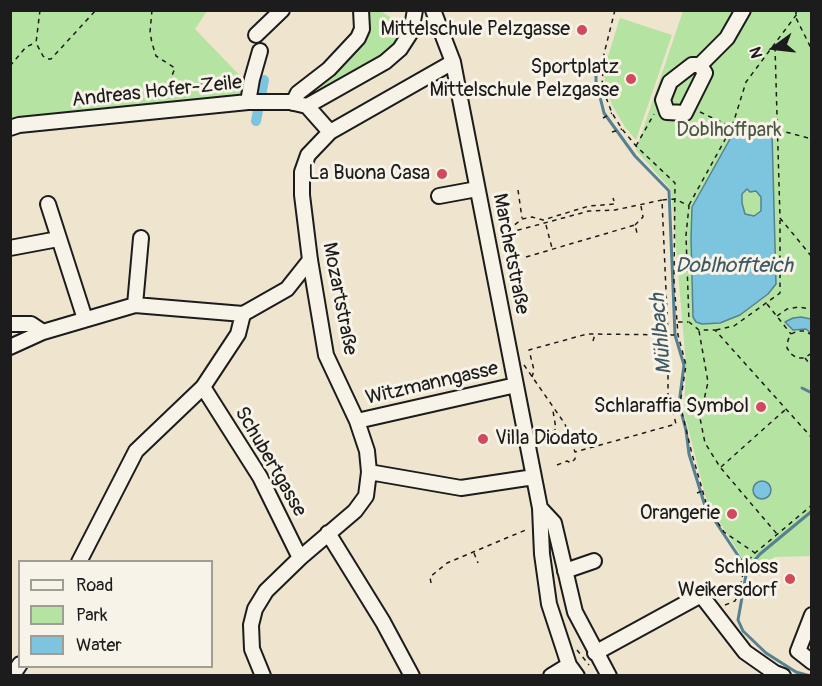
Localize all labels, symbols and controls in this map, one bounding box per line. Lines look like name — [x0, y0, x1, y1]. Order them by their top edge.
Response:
place label: Mittelschule Pelzgasse — [381, 18, 570, 42]
north arrow — [744, 18, 804, 78]
marker: Mittelschule Pelzgasse — [575, 23, 589, 37]
text: N — [746, 45, 768, 60]
place label: Sportplatz Mittelschule Pelzgasse — [430, 56, 619, 103]
street label: Andreas Hofer-Zeile — [71, 71, 243, 113]
marker: Sportplatz Mittelschule Pelzgasse — [624, 72, 638, 86]
park label: Doblhoffpark — [676, 119, 782, 143]
place label: La Buona Casa — [308, 162, 430, 186]
marker: La Buona Casa — [435, 167, 449, 181]
street label: Marchetstraße — [487, 192, 533, 316]
street label: Mozartstraße — [316, 241, 362, 357]
water label: Doblhoffteich — [675, 254, 793, 280]
water label: Mühlbach — [646, 292, 678, 376]
street label: Witzmanngasse — [363, 357, 501, 411]
place label: Schlaraffia Symbol — [594, 395, 749, 419]
marker: Schlaraffia Symbol — [754, 400, 768, 414]
street label: Schubertgasse — [229, 403, 311, 521]
place label: Villa Diodato — [495, 427, 598, 451]
marker: Villa Diodato — [476, 432, 490, 446]
place label: Orangerie — [640, 502, 720, 526]
marker: Orangerie — [725, 507, 739, 521]
place label: Schloss Weikersdorf — [678, 556, 778, 603]
legend — [18, 560, 213, 668]
marker: Schloss Weikersdorf — [783, 572, 797, 586]
text: Road — [76, 574, 113, 597]
text: Park — [76, 604, 108, 627]
text: Water — [76, 634, 122, 657]

